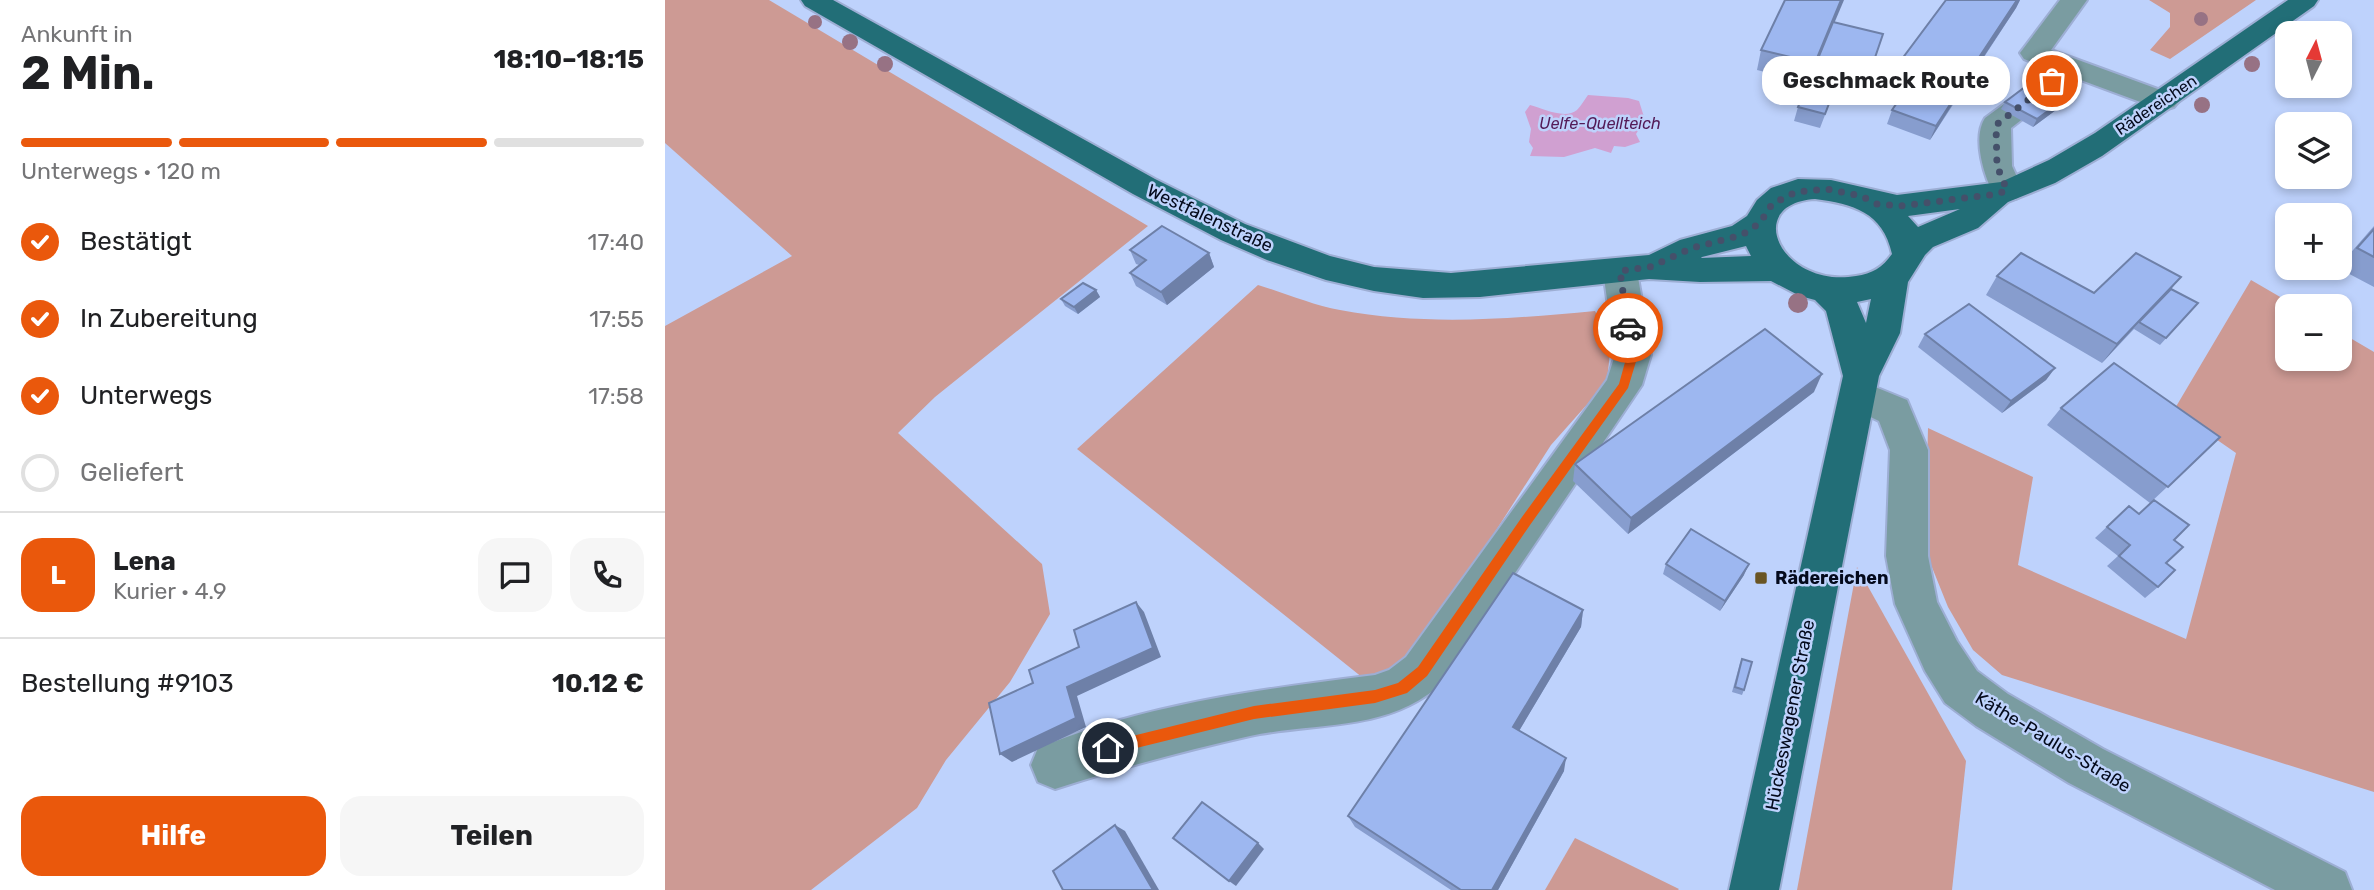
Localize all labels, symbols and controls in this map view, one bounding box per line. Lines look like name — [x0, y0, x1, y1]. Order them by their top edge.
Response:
text: Ankunft in — [21, 20, 133, 48]
north arrow — [2275, 21, 2352, 98]
map controls — [2275, 21, 2352, 371]
text: 18:10–18:15 — [493, 44, 644, 75]
text: 2 Min. — [21, 46, 155, 101]
pin — [2022, 51, 2082, 111]
callout: Geschmack Route — [1761, 56, 2010, 106]
icon: bag — [2033, 62, 2071, 100]
text: Geschmack Route — [1783, 66, 1989, 94]
street label: Rädereichen — [2112, 71, 2200, 139]
button: layers — [2275, 112, 2352, 189]
water label: Uelfe-Quellteich — [1539, 114, 1661, 133]
text: Unterwegs · 120 m — [21, 157, 221, 185]
street label: Westfalenstraße — [1144, 179, 1276, 257]
button: + — [2275, 203, 2352, 280]
icon: check — [21, 223, 59, 261]
text: Bestätigt — [80, 226, 192, 257]
text: 17:40 — [588, 228, 644, 256]
courier — [1593, 293, 1663, 363]
button: − — [2275, 294, 2352, 371]
icon: check — [21, 300, 59, 338]
text: In Zubereitung — [80, 303, 258, 334]
text: 17:55 — [589, 305, 644, 333]
icon: car — [1609, 309, 1647, 347]
icon: check — [21, 377, 59, 415]
text: Unterwegs — [80, 380, 212, 411]
text: 17:58 — [588, 382, 644, 410]
text: Geliefert — [80, 457, 184, 488]
button: chat — [478, 538, 552, 612]
button: phone — [570, 538, 644, 612]
text: Lena — [113, 546, 176, 577]
text: L — [50, 560, 66, 591]
place label: Rädereichen — [1775, 567, 1889, 589]
marker: Rädereichen — [1753, 570, 1769, 586]
text: Kurier · 4.9 — [113, 577, 227, 605]
street label: Hückeswagener Straße — [1761, 618, 1819, 812]
text: Bestellung #9103 — [21, 668, 234, 699]
text: 10.12 € — [552, 668, 644, 699]
street label: Käthe-Paulus-Straße — [1971, 687, 2135, 797]
pin — [1078, 718, 1138, 778]
icon: home — [1089, 729, 1127, 767]
button: Hilfe — [21, 796, 326, 876]
button: Teilen — [340, 796, 644, 876]

